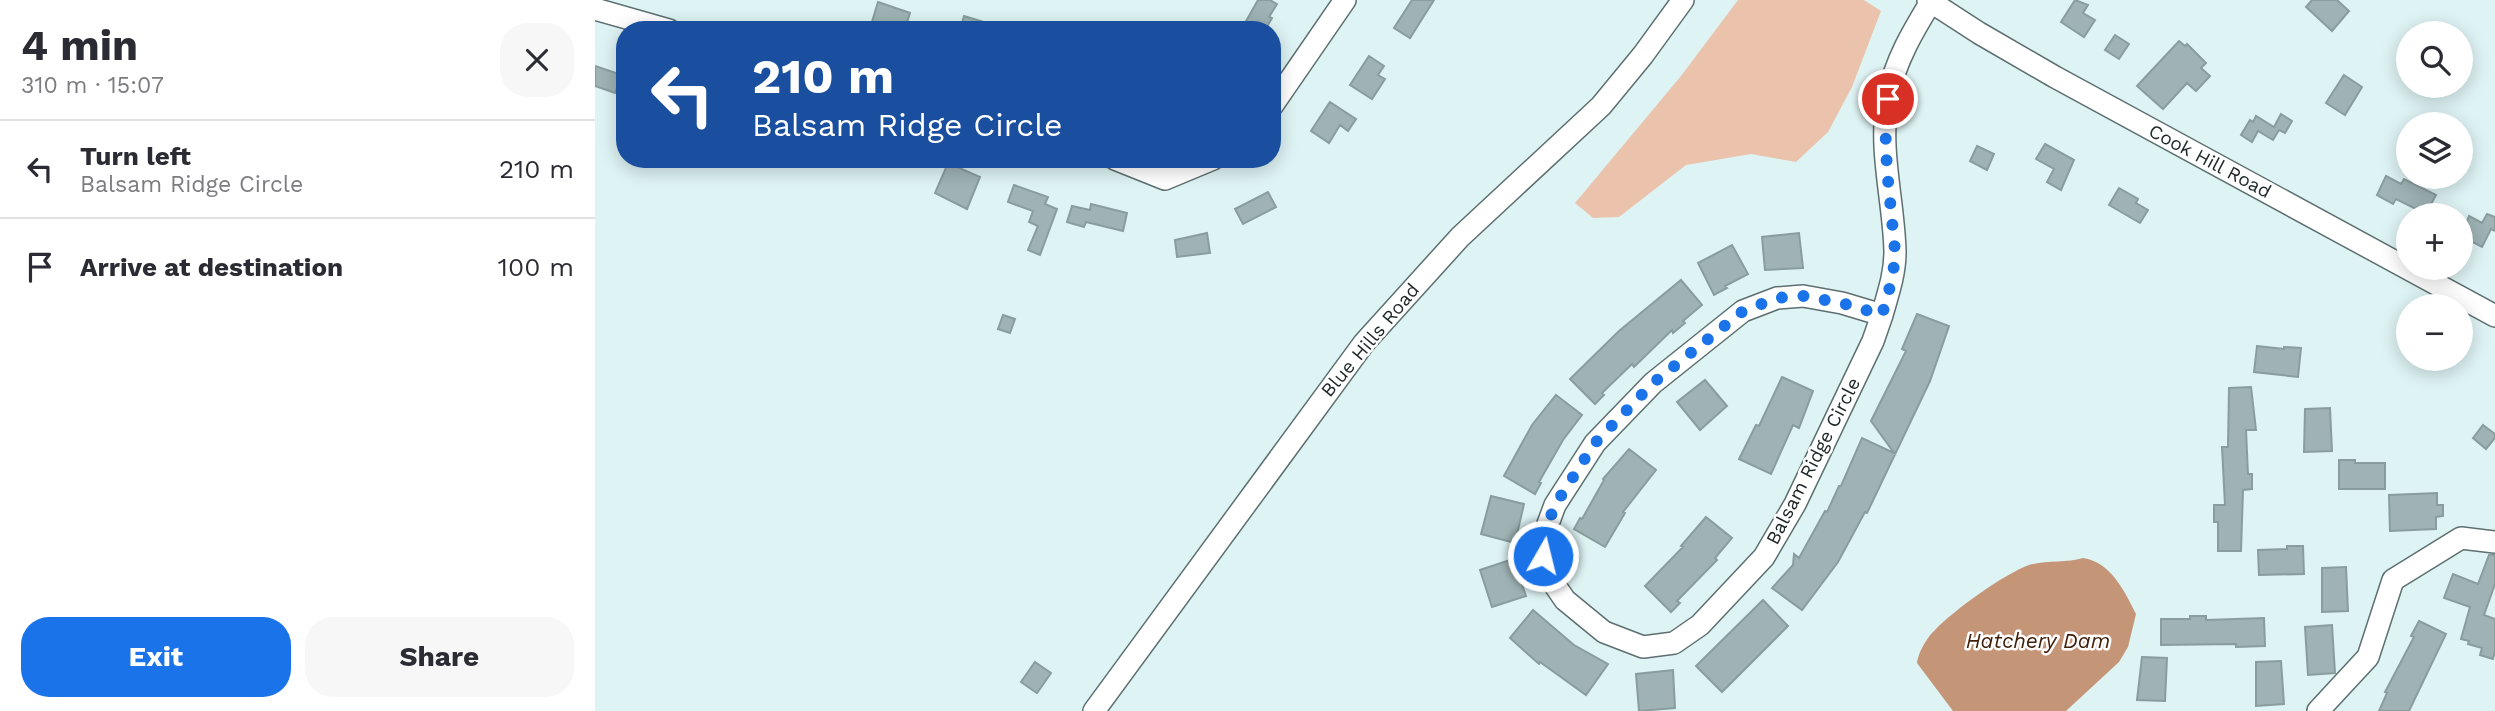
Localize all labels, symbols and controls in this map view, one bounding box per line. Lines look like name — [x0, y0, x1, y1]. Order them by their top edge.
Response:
text: 4 min — [21, 21, 138, 70]
map controls — [2396, 21, 2473, 371]
button: search — [2396, 21, 2473, 98]
button: close — [500, 23, 574, 97]
text: 210 m — [752, 47, 894, 105]
icon: left — [637, 49, 728, 140]
pin — [1858, 69, 1918, 129]
text: 310 m · 15:07 — [21, 72, 164, 99]
icon: arrive — [1869, 80, 1907, 118]
text: Balsam Ridge Circle — [752, 106, 1062, 144]
button: layers — [2396, 112, 2473, 189]
street label: Cook Hill Road — [2145, 119, 2275, 203]
text: Turn left — [80, 141, 191, 171]
icon: left — [21, 150, 59, 188]
text: 210 m — [499, 154, 574, 184]
text: Balsam Ridge Circle — [80, 171, 303, 198]
button: + — [2396, 203, 2473, 280]
icon: arrive — [21, 248, 59, 286]
text: Arrive at destination — [80, 252, 343, 282]
text: 100 m — [498, 252, 574, 282]
street label: Blue Hills Road — [1316, 279, 1424, 401]
button: − — [2396, 294, 2473, 371]
street label: Balsam Ridge Circle — [1761, 374, 1865, 548]
position arrow — [1506, 519, 1580, 593]
button: Exit — [21, 617, 291, 697]
button: Share — [305, 617, 574, 697]
water label: Hatchery Dam — [1966, 628, 2110, 653]

